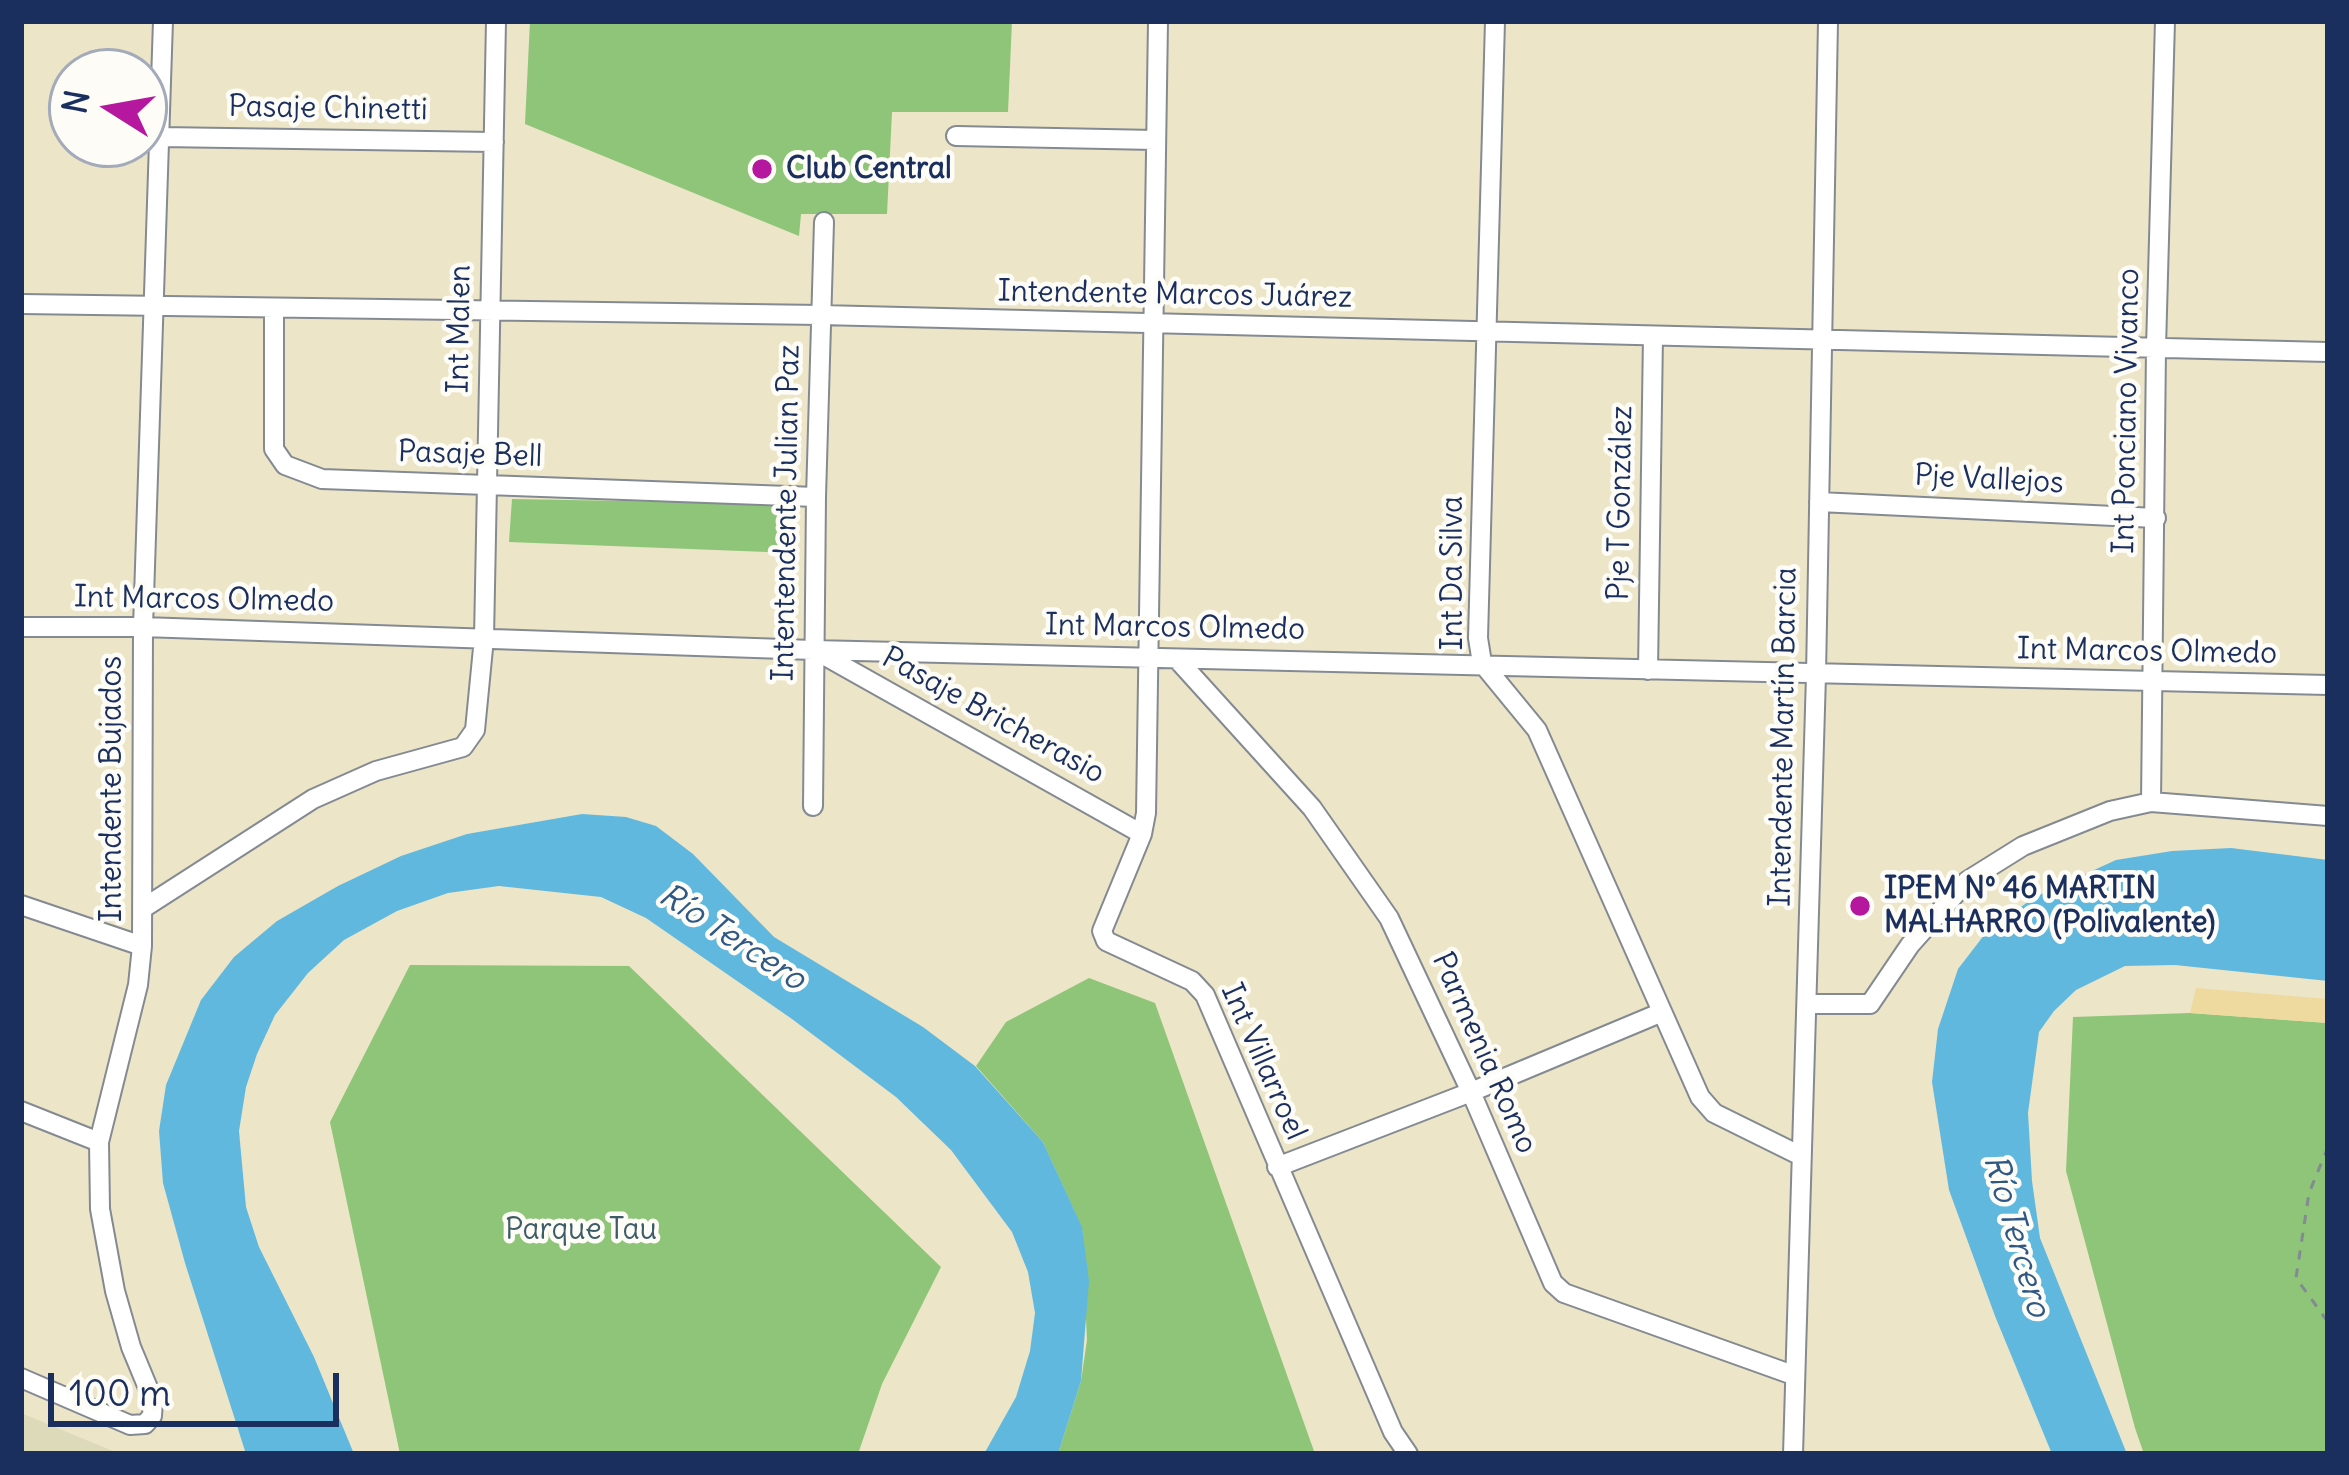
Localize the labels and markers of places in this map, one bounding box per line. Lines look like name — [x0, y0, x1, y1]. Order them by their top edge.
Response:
place label: Club Central — [786, 151, 952, 187]
marker: Club Central — [749, 156, 775, 182]
place label: IPEM Nº 46 MARTIN MALHARRO (Polivalente) — [1884, 871, 2215, 942]
marker: IPEM Nº 46 MARTIN MALHARRO (Polivalente) — [1847, 893, 1873, 919]

